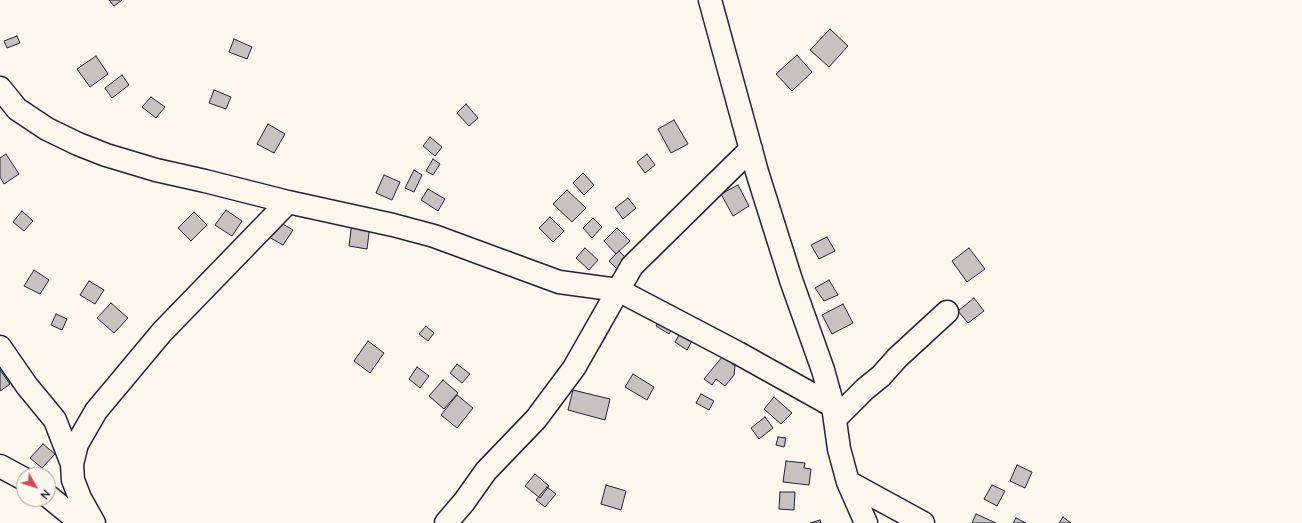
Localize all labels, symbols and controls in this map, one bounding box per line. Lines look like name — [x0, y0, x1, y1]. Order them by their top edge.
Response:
north arrow — [16, 467, 56, 507]
text: N — [37, 487, 53, 502]

